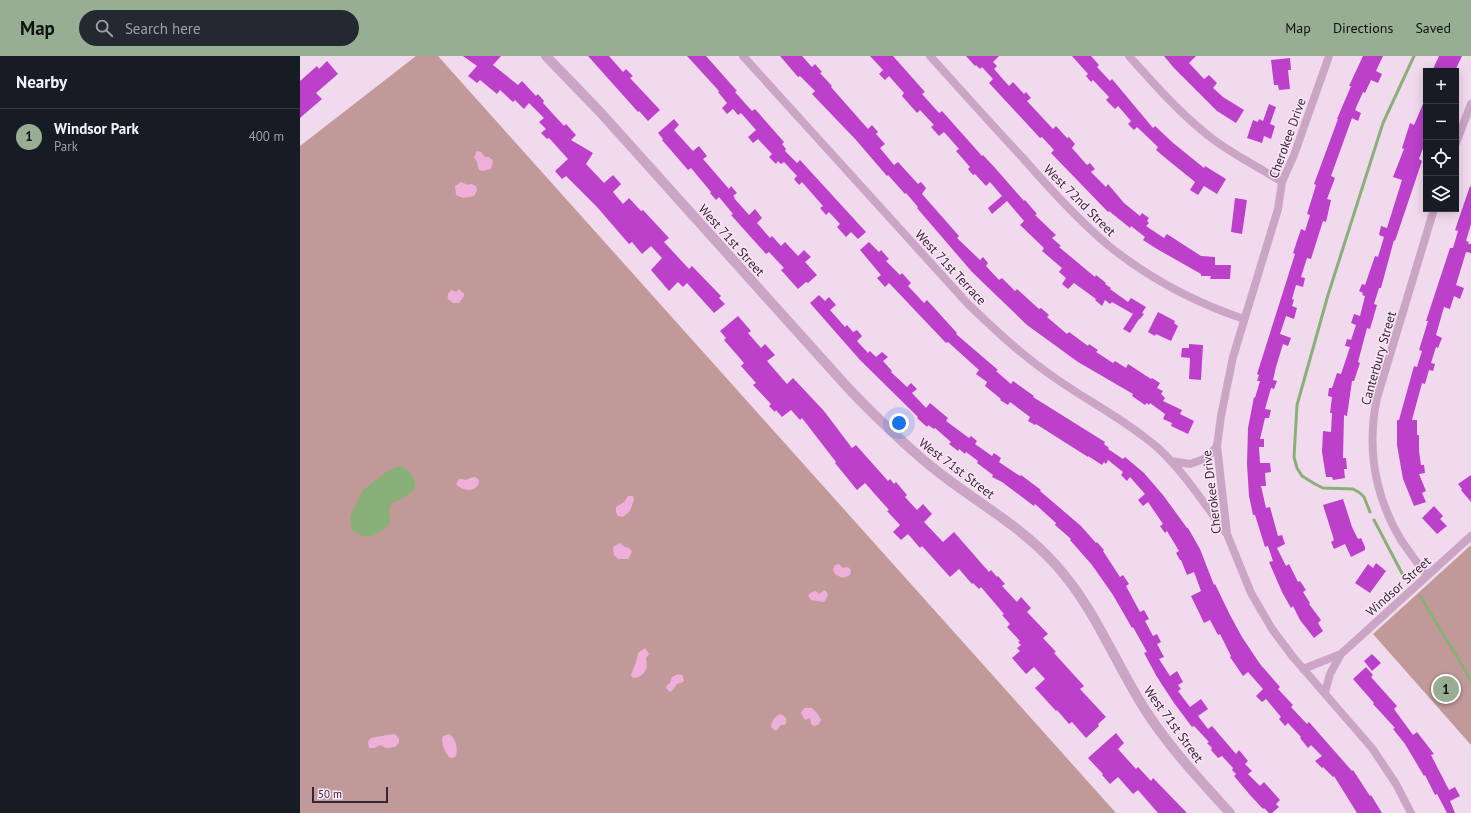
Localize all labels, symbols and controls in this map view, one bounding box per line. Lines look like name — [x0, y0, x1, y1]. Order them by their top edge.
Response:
search box — [79, 10, 359, 46]
text: Map — [20, 16, 55, 40]
icon: search — [93, 17, 115, 39]
text: Search here — [125, 19, 201, 38]
text: Map — [1285, 19, 1311, 37]
text: Directions — [1333, 19, 1393, 37]
text: Saved — [1415, 19, 1451, 37]
map controls — [1423, 68, 1459, 212]
button: + — [1423, 68, 1459, 104]
text: Nearby — [16, 71, 67, 93]
street label: Cherokee Drive — [1265, 96, 1310, 181]
button: − — [1423, 104, 1459, 140]
text: Windsor Park — [54, 119, 139, 138]
text: 1 — [25, 128, 33, 145]
text: 400 m — [249, 128, 284, 145]
text: Park — [54, 138, 78, 155]
button: locate — [1423, 140, 1459, 176]
street label: West 72nd Street — [1040, 161, 1120, 240]
button: layers — [1423, 176, 1459, 212]
street label: West 71st Street — [695, 201, 769, 280]
street label: West 71st Terrace — [911, 226, 990, 309]
street label: Canterbury Street — [1357, 309, 1400, 407]
your location — [889, 413, 909, 433]
street label: West 71st Street — [915, 434, 999, 503]
street label: Cherokee Drive — [1198, 449, 1225, 535]
street label: Windsor Street — [1362, 552, 1435, 620]
pin: 1 — [1433, 674, 1459, 704]
street label: West 71st Street — [1140, 683, 1208, 767]
scale bar — [312, 785, 388, 804]
text: 50 m — [318, 787, 342, 801]

